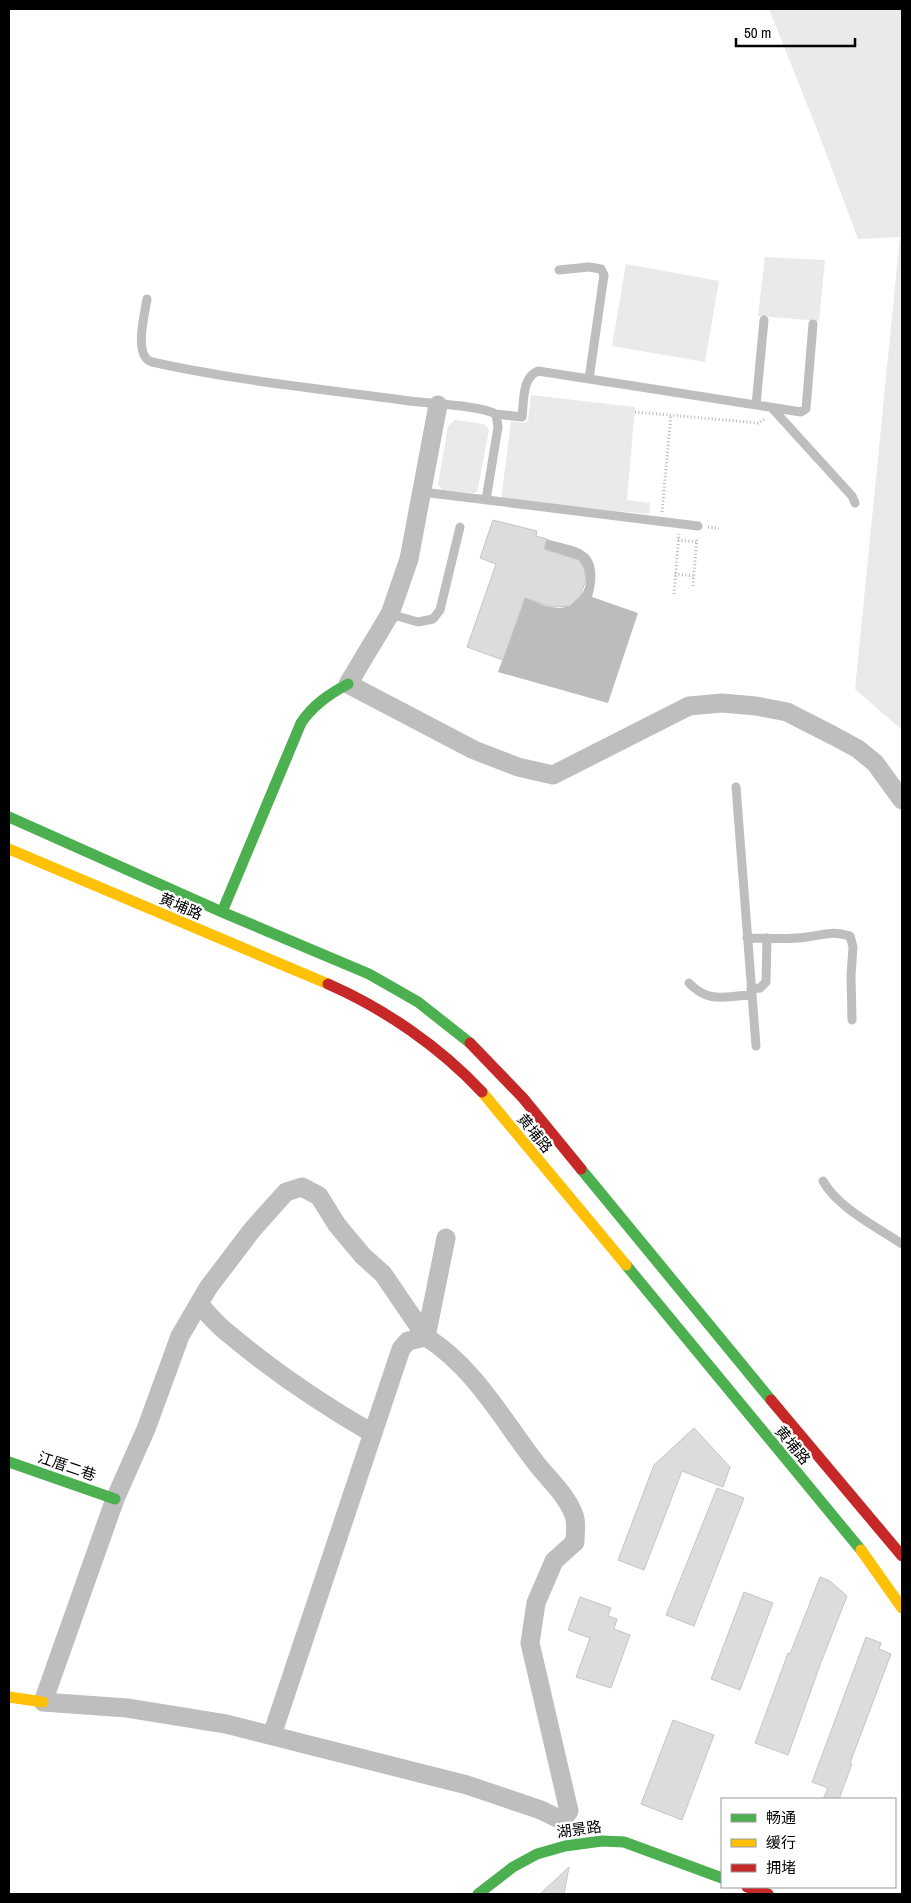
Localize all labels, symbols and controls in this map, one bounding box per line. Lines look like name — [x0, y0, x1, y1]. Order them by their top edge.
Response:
scale bar — [736, 15, 855, 47]
text: 50 m — [744, 22, 771, 43]
street label: 黄埔路 — [156, 888, 206, 924]
street label: 黄埔路 — [513, 1109, 557, 1157]
street label: 黄埔路 — [770, 1421, 816, 1469]
street label: 江厝二巷 — [35, 1446, 99, 1486]
legend — [721, 1798, 896, 1888]
text: 畅通 — [766, 1807, 796, 1828]
street label: 湖景路 — [555, 1815, 603, 1843]
text: 缓行 — [766, 1832, 796, 1853]
text: 拥堵 — [766, 1857, 796, 1878]

